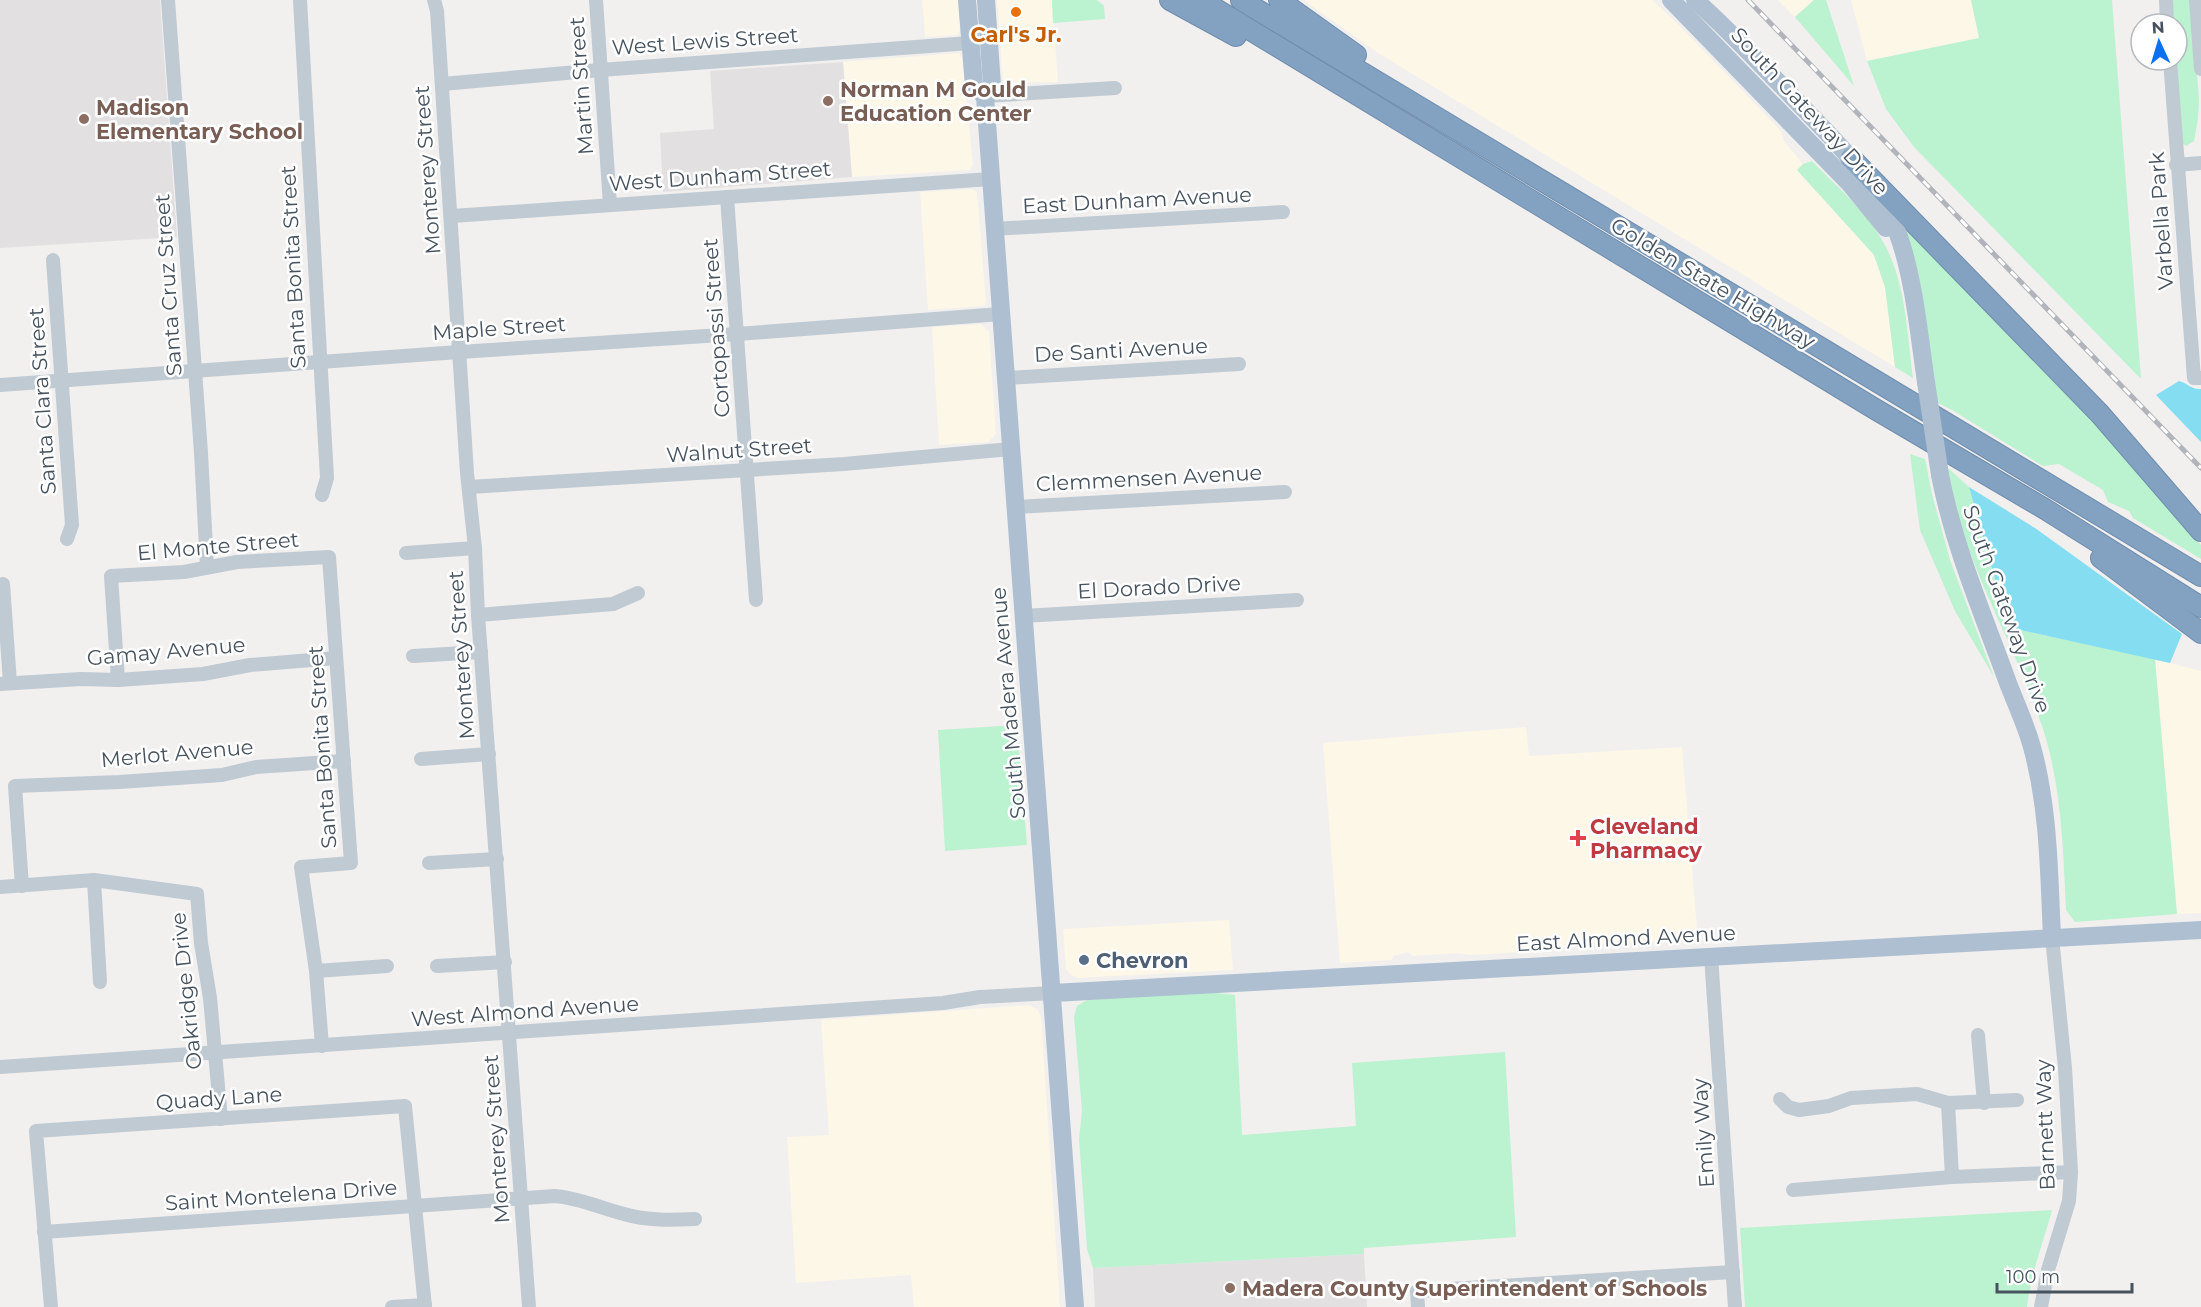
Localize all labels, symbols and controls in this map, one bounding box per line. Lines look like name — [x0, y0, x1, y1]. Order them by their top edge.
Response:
marker: Carl's Jr. — [1009, 5, 1023, 19]
north arrow — [2129, 12, 2189, 72]
street label: Martin Street — [564, 16, 598, 156]
text: N — [2151, 18, 2165, 37]
street label: West Lewis Street — [611, 22, 799, 60]
place label: Carl's Jr. — [970, 22, 1062, 47]
street label: South Gateway Drive — [1726, 22, 1894, 200]
place label: Norman M Gould Education Center — [840, 77, 1032, 126]
street label: Monterey Street — [409, 85, 445, 255]
marker: Norman M Gould Education Center — [821, 94, 835, 108]
place label: Madison Elementary School — [96, 95, 303, 144]
marker: Madison Elementary School — [77, 112, 91, 126]
street label: Varbella Park — [2144, 151, 2178, 291]
street label: West Dunham Street — [608, 156, 832, 196]
street label: Santa Bonita Street — [275, 165, 311, 369]
street label: East Dunham Avenue — [1022, 182, 1252, 218]
street label: Santa Cruz Street — [149, 193, 187, 377]
street label: Golden State Highway — [1606, 212, 1820, 354]
street label: Cortopassi Street — [697, 238, 735, 418]
street label: Santa Clara Street — [23, 307, 61, 495]
street label: Maple Street — [431, 311, 567, 345]
street label: De Santi Avenue — [1033, 333, 1209, 367]
street label: Walnut Street — [665, 432, 813, 468]
street label: Clemmensen Avenue — [1035, 460, 1263, 496]
street label: South Gateway Drive — [1958, 502, 2056, 716]
street label: El Monte Street — [136, 526, 300, 566]
street label: Monterey Street — [443, 570, 479, 740]
street label: El Dorado Drive — [1077, 570, 1241, 604]
street label: South Madera Avenue — [985, 586, 1031, 820]
street label: Gamay Avenue — [86, 632, 246, 670]
street label: Santa Bonita Street — [302, 645, 342, 849]
street label: Merlot Avenue — [100, 734, 254, 772]
place label: Cleveland Pharmacy — [1590, 814, 1702, 863]
marker: Cleveland Pharmacy — [1571, 831, 1585, 845]
street label: Oakridge Drive — [165, 911, 207, 1071]
street label: East Almond Avenue — [1516, 920, 1736, 956]
place label: Chevron — [1096, 948, 1189, 973]
marker: Chevron — [1077, 953, 1091, 967]
street label: West Almond Avenue — [410, 991, 640, 1031]
street label: Monterey Street — [478, 1054, 514, 1224]
street label: Barnett Way — [2030, 1058, 2060, 1191]
street label: Emily Way — [1687, 1077, 1719, 1189]
street label: Quady Lane — [155, 1081, 283, 1115]
street label: Saint Montelena Drive — [164, 1174, 398, 1216]
scale bar — [1997, 1256, 2132, 1294]
text: 100 m — [2006, 1266, 2060, 1288]
place label: Madera County Superintendent of Schools — [1242, 1276, 1707, 1301]
marker: Madera County Superintendent of Schools — [1223, 1281, 1237, 1295]

